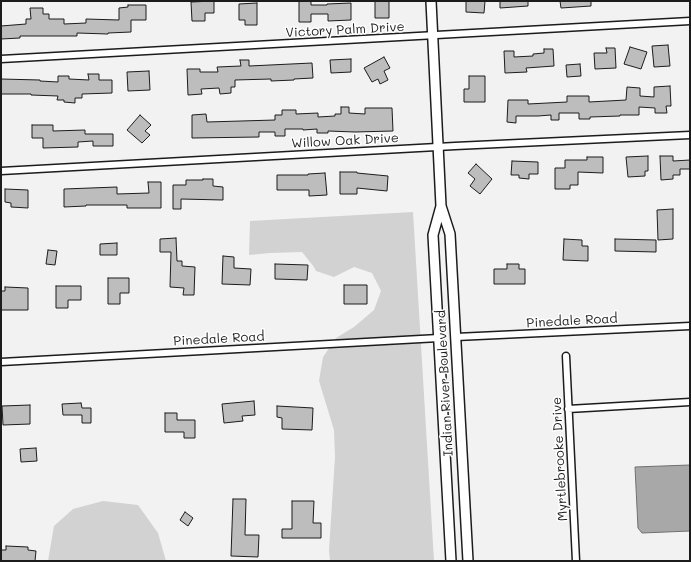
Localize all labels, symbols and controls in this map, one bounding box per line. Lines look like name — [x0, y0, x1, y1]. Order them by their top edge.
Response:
street label: Victory Palm Drive — [285, 19, 405, 41]
street label: Willow Oak Drive — [291, 130, 399, 152]
street label: Indian River Boulevard — [433, 309, 457, 457]
street label: Pinedale Road — [526, 311, 618, 331]
street label: Pinedale Road — [173, 329, 265, 349]
street label: Myrtlebrooke Drive — [549, 396, 571, 522]

